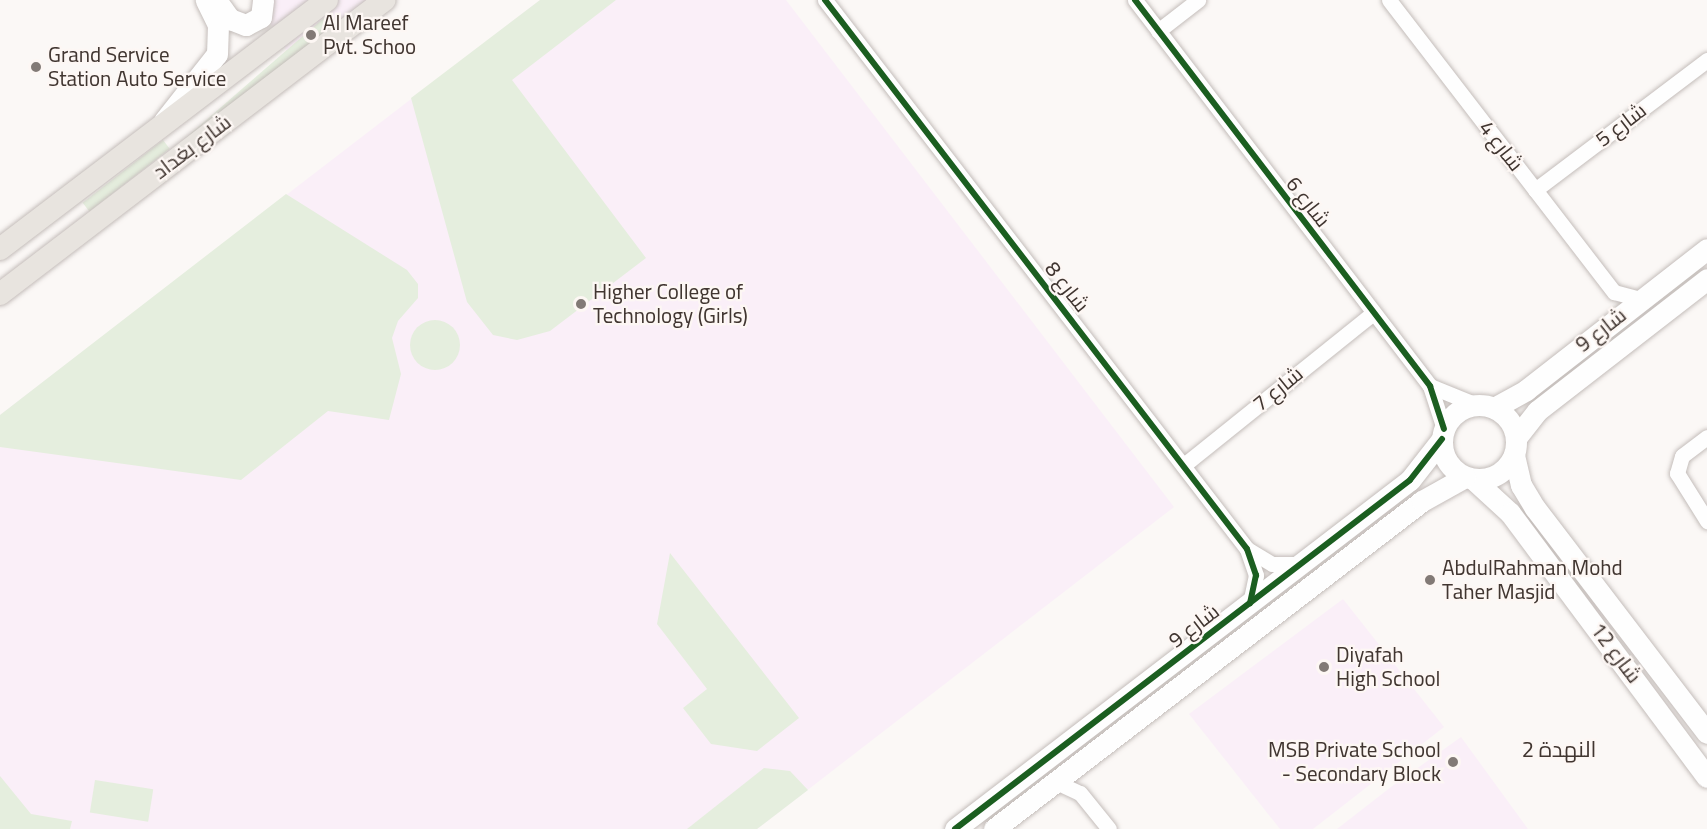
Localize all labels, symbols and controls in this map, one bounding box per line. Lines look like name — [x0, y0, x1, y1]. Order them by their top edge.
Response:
place label: Al Mareef Pvt. Schoo — [323, 10, 416, 60]
marker: Al Mareef Pvt. Schoo — [304, 28, 318, 42]
place label: Grand Service Station Auto Service — [48, 42, 226, 92]
marker: Grand Service Station Auto Service — [29, 60, 43, 74]
street label: شارع 5 — [1591, 98, 1651, 152]
street label: شارع بغداد — [148, 109, 236, 185]
street label: شارع 4 — [1474, 116, 1528, 176]
street label: شارع 6 — [1281, 172, 1335, 232]
street label: شارع 8 — [1040, 257, 1094, 317]
place label: Higher College of Technology (Girls) — [593, 279, 748, 329]
marker: Higher College of Technology (Girls) — [574, 297, 588, 311]
street label: شارع 9 — [1571, 303, 1631, 357]
street label: شارع 7 — [1248, 361, 1308, 417]
place label: AbdulRahman Mohd Taher Masjid — [1442, 555, 1623, 605]
marker: AbdulRahman Mohd Taher Masjid — [1423, 573, 1437, 587]
street label: شارع 9 — [1164, 599, 1224, 653]
street label: شارع 12 — [1585, 618, 1647, 688]
place label: Diyafah High School — [1336, 642, 1440, 692]
marker: Diyafah High School — [1317, 660, 1331, 674]
place label: MSB Private School - Secondary Block — [1268, 737, 1441, 787]
district label: النهدة 2 — [1522, 737, 1596, 763]
marker: MSB Private School - Secondary Block — [1446, 755, 1460, 769]

